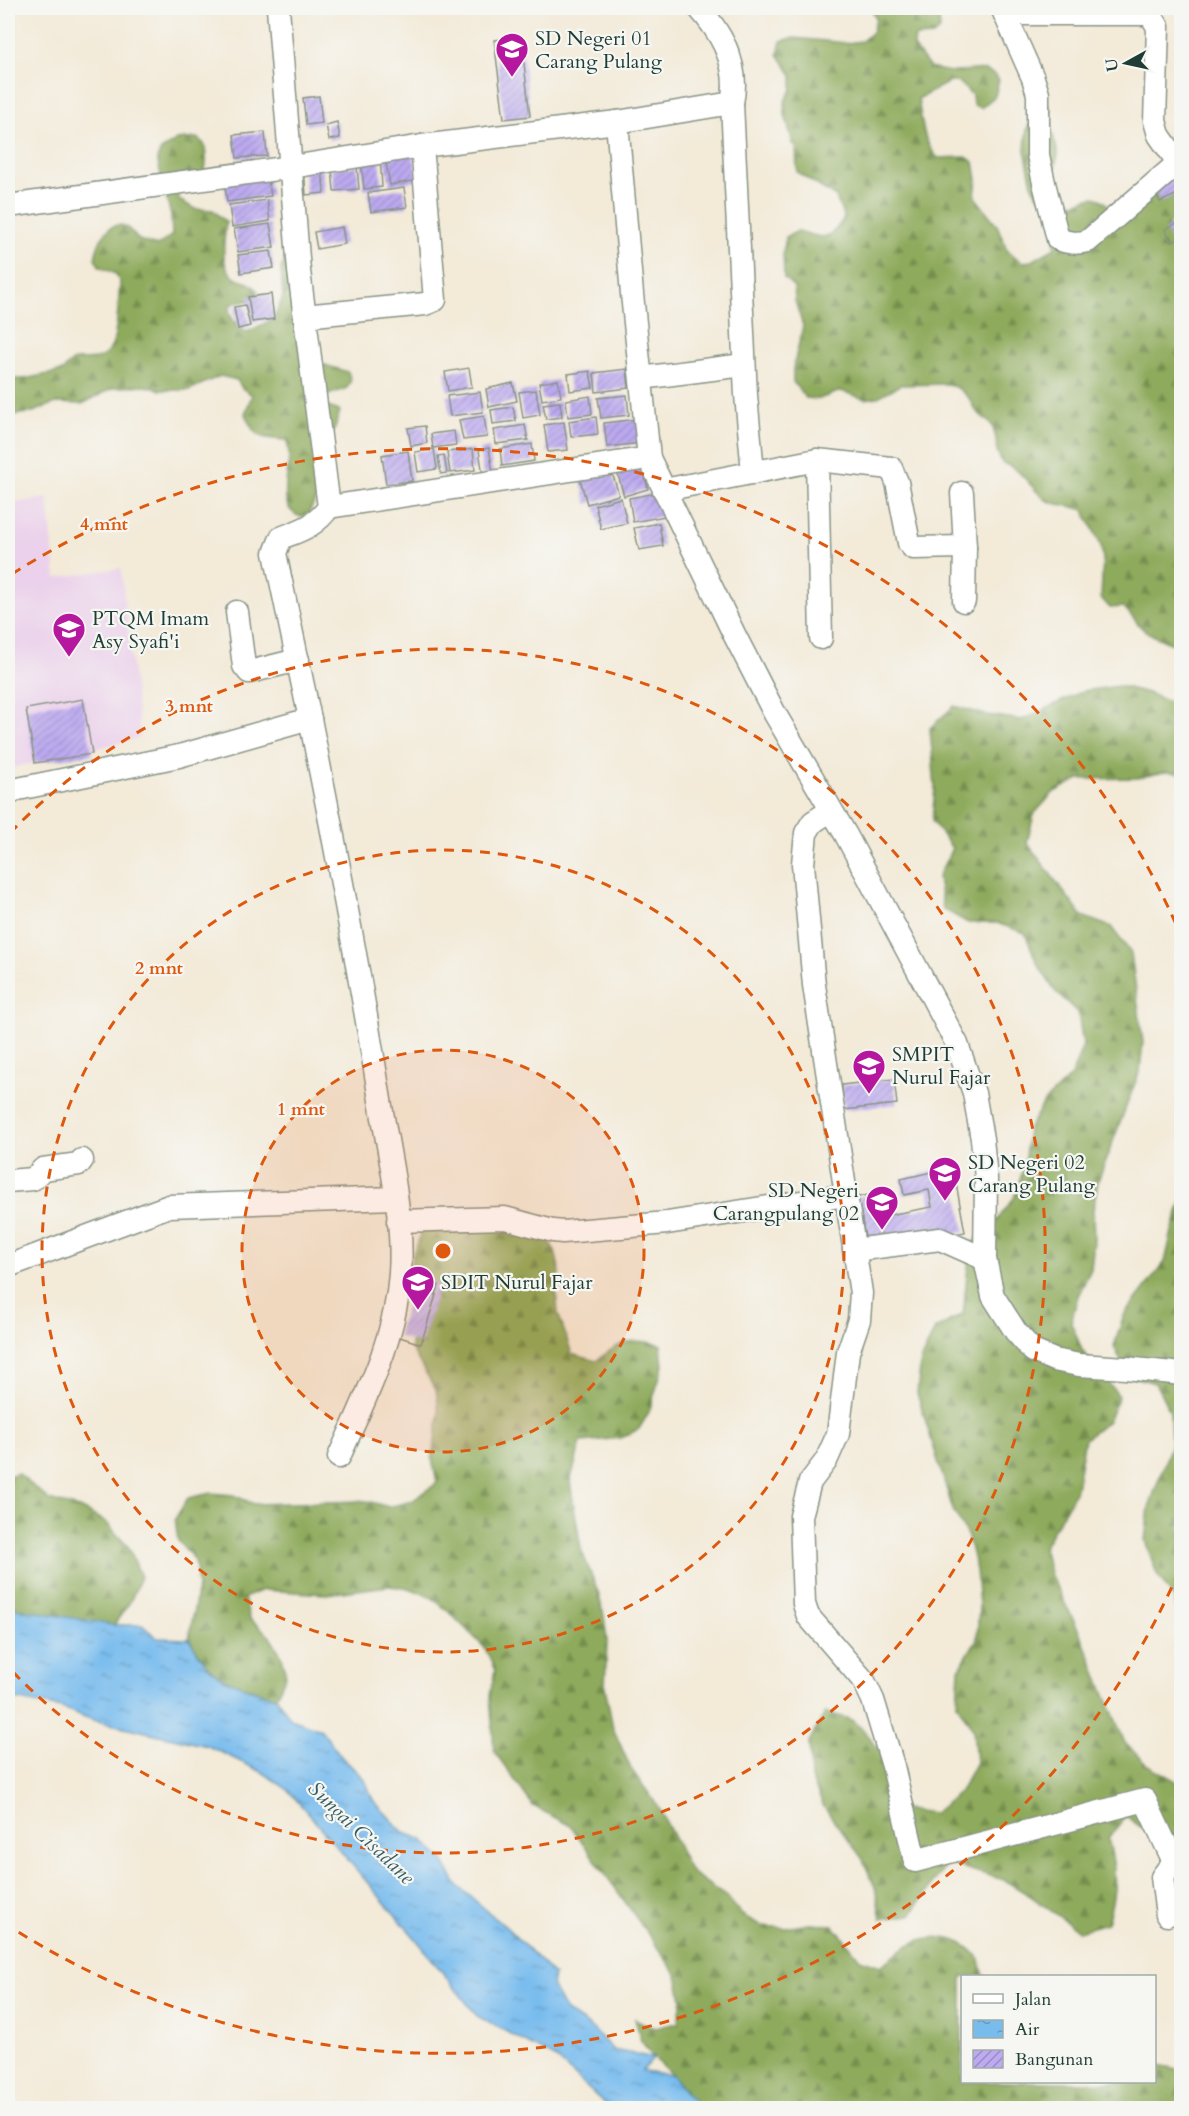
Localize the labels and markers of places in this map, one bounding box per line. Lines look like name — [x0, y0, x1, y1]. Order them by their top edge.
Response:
place label: SD Negeri 01 Carang Pulang — [535, 25, 663, 75]
school or university icon: SD Negeri 01 Carang Pulang — [494, 31, 530, 78]
place label: PTQM Imam Asy Syafi'i — [92, 605, 209, 655]
school or university icon: PTQM Imam Asy Syafi'i — [51, 611, 87, 658]
place label: SMPIT Nurul Fajar — [892, 1041, 991, 1091]
school or university icon: SMPIT Nurul Fajar — [851, 1048, 887, 1095]
place label: SD Negeri 02 Carang Pulang — [968, 1149, 1096, 1199]
school or university icon: SD Negeri 02 Carang Pulang — [927, 1155, 963, 1202]
place label: SD Negeri Carangpulang 02 — [713, 1177, 859, 1227]
school or university icon: SD Negeri Carangpulang 02 — [864, 1184, 900, 1231]
centre of rings — [433, 1241, 453, 1261]
school or university icon: SDIT Nurul Fajar — [400, 1264, 436, 1311]
place label: SDIT Nurul Fajar — [441, 1269, 593, 1296]

